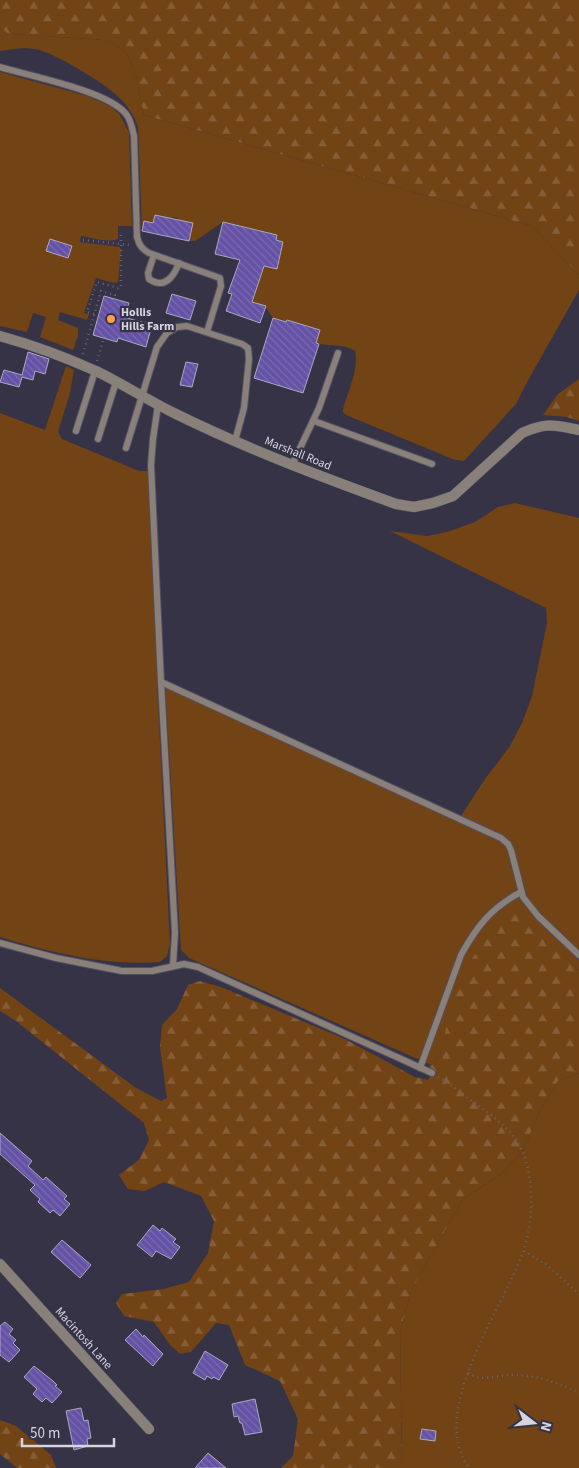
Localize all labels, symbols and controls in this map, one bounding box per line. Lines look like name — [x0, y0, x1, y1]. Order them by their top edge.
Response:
place label: Hollis Hills Farm — [121, 304, 174, 335]
marker: Hollis Hills Farm — [105, 313, 117, 325]
street label: Marshall Road — [262, 432, 334, 475]
street label: Macintosh Lane — [51, 1303, 116, 1373]
north arrow — [509, 1398, 559, 1448]
scale bar — [22, 1416, 115, 1448]
text: N — [535, 1419, 556, 1434]
text: 50 m — [30, 1423, 60, 1444]

